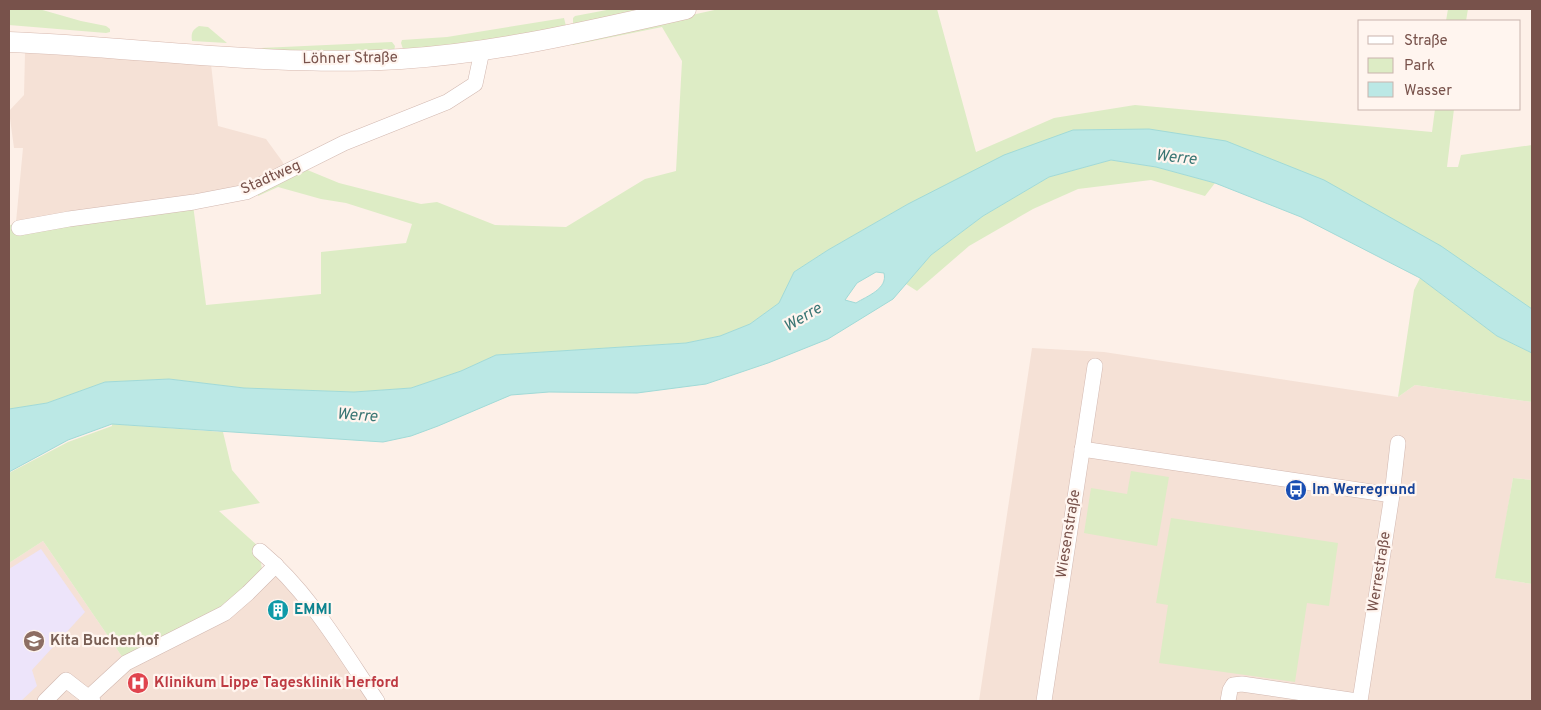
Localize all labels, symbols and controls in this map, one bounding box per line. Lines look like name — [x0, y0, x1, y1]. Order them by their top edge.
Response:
legend — [1358, 20, 1521, 110]
text: Straße — [1404, 32, 1448, 51]
street label: Löhner Straße — [302, 49, 398, 69]
text: Park — [1404, 57, 1435, 76]
text: Wasser — [1404, 82, 1452, 101]
water label: Werre — [1155, 146, 1198, 170]
street label: Stadtweg — [238, 156, 304, 200]
water label: Werre — [780, 299, 826, 337]
water label: Werre — [336, 405, 379, 427]
bus stop icon: Im Werregrund — [1284, 478, 1308, 502]
place label: Im Werregrund — [1312, 481, 1416, 500]
street label: Wiesenstraße — [1053, 488, 1085, 580]
street label: Werrestraße — [1364, 530, 1396, 614]
building icon: EMMI — [266, 598, 290, 622]
place label: EMMI — [294, 601, 332, 620]
school or university icon: Kita Buchenhof — [22, 629, 46, 653]
place label: Kita Buchenhof — [50, 632, 160, 651]
hospital icon: Klinikum Lippe Tagesklinik Herford — [126, 671, 150, 695]
place label: Klinikum Lippe Tagesklinik Herford — [154, 674, 399, 693]

